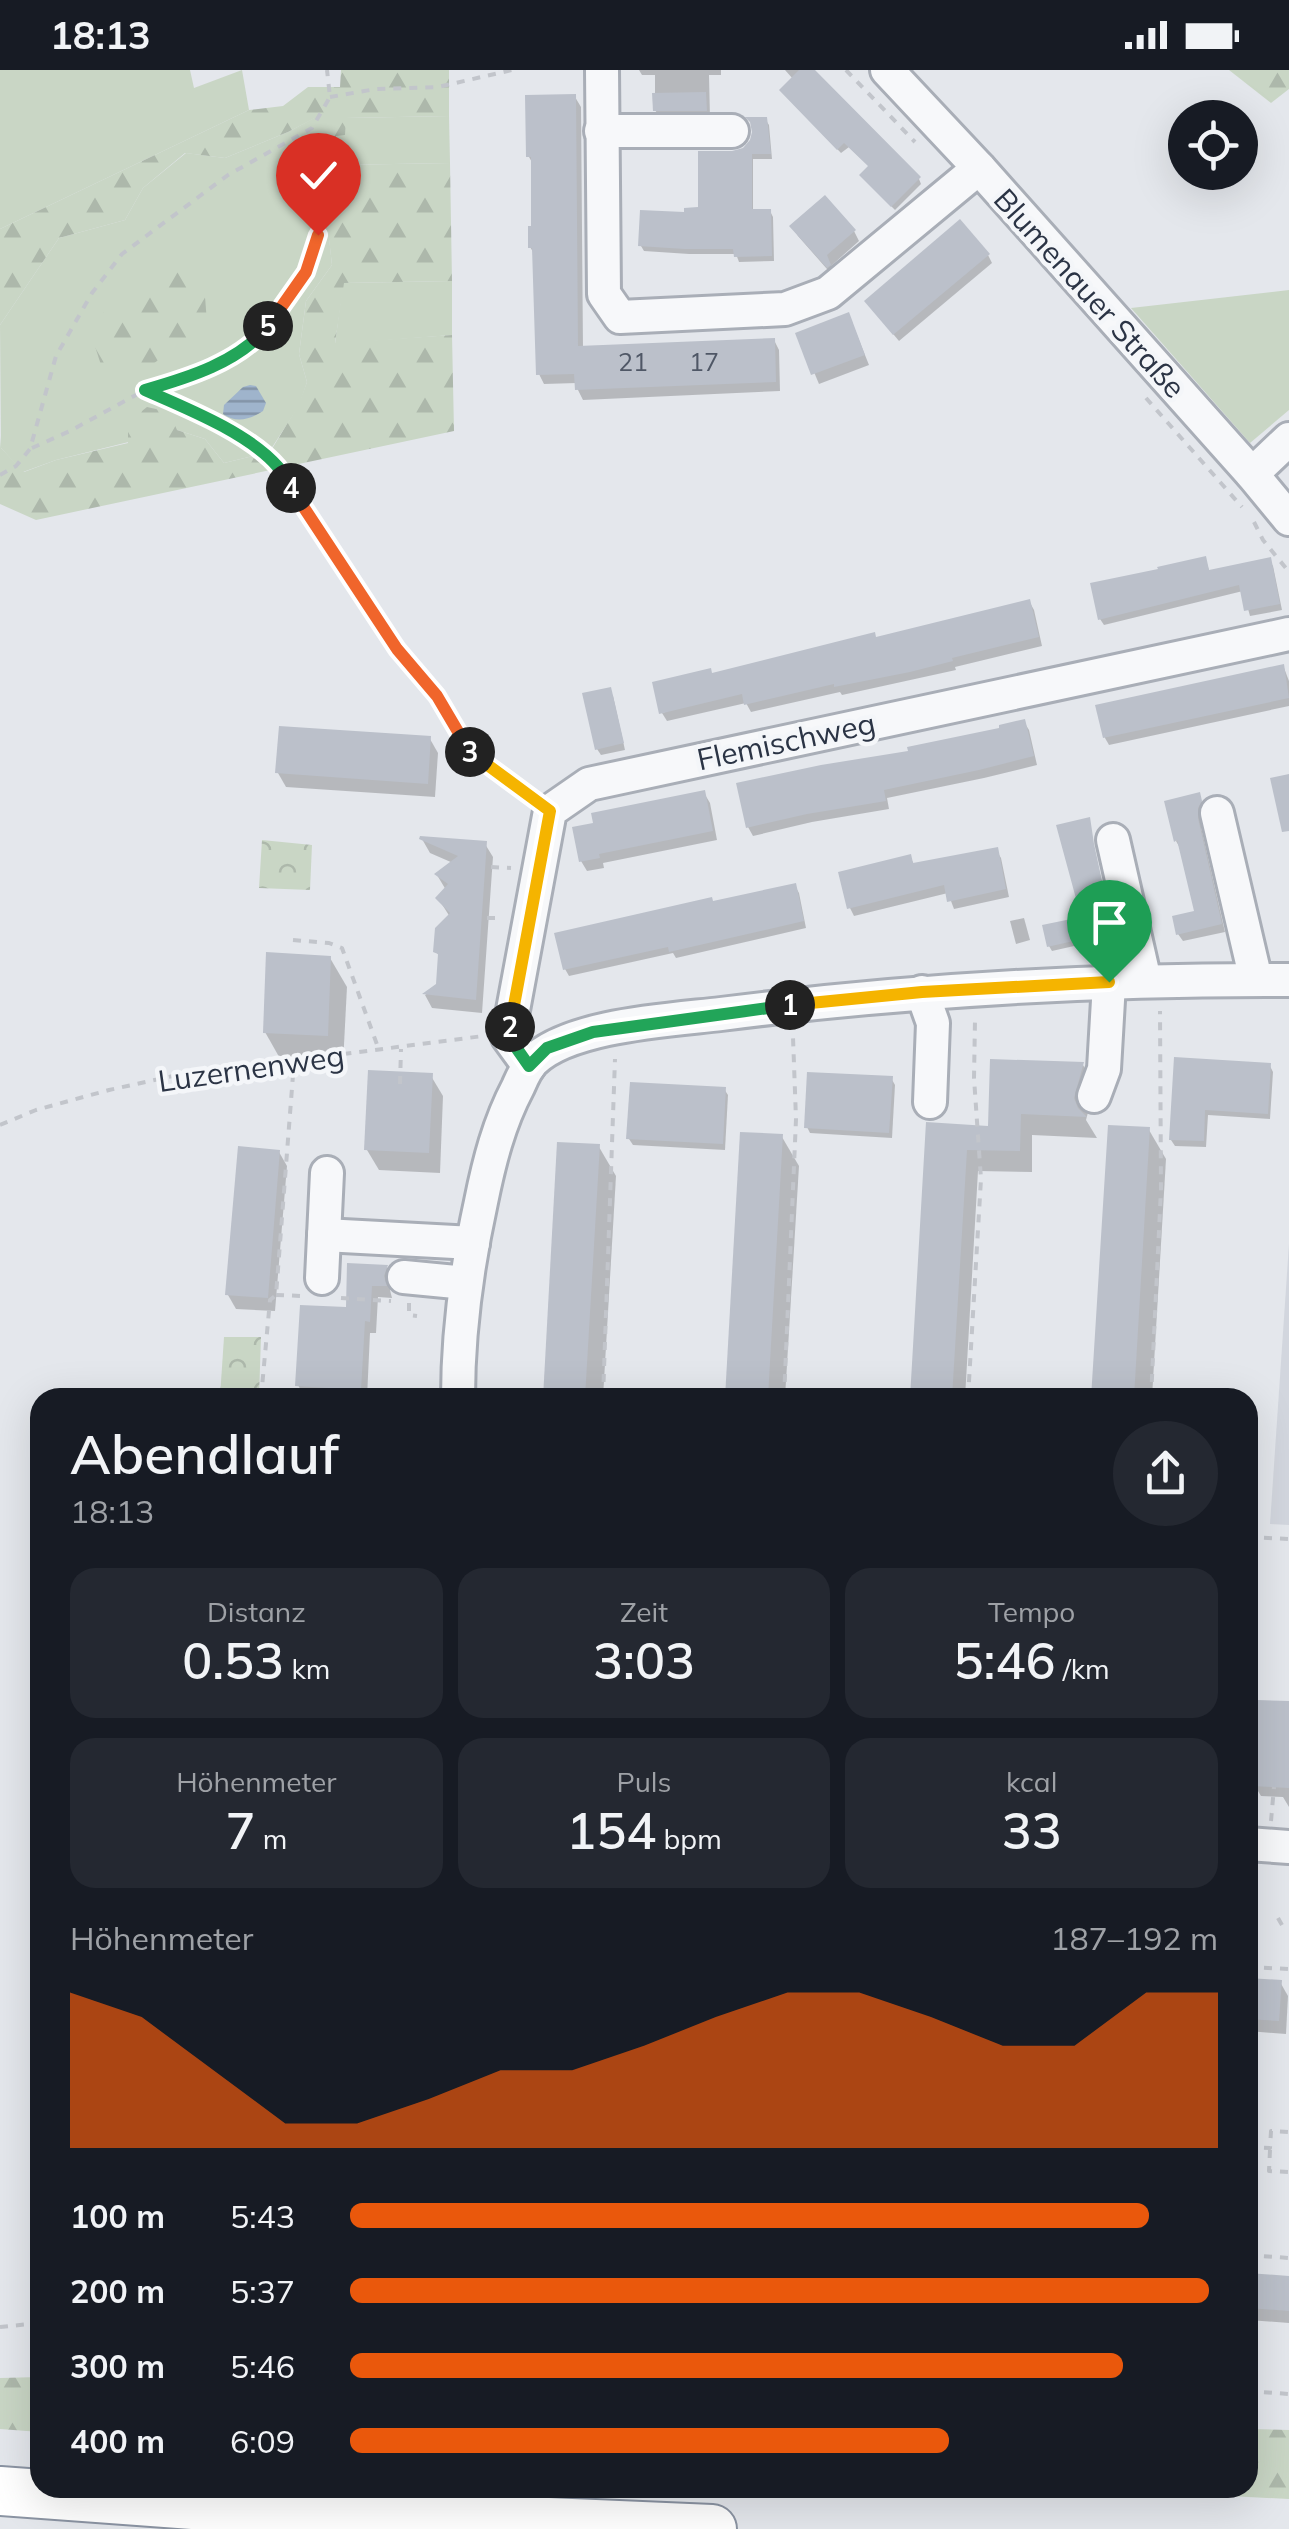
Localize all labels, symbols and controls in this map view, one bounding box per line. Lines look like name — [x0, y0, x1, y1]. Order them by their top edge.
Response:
text: 18:13 — [50, 11, 151, 59]
map controls — [1168, 100, 1258, 190]
button: locate — [1168, 100, 1258, 190]
pin — [276, 133, 361, 236]
icon: check — [291, 148, 346, 203]
street label: Blumenauer Straße — [986, 180, 1194, 406]
pin: 5 — [243, 301, 293, 351]
text: 5 — [260, 308, 276, 343]
house number: 21 — [618, 346, 648, 377]
house number: 17 — [689, 346, 719, 377]
pin: 4 — [266, 463, 316, 513]
text: 4 — [283, 470, 299, 505]
street label: Flemischweg — [693, 704, 879, 778]
pin: 3 — [445, 727, 495, 777]
text: 3 — [462, 734, 478, 769]
pin — [1067, 880, 1152, 983]
icon: arrive — [1082, 895, 1137, 950]
pin: 1 — [765, 980, 815, 1030]
text: 1 — [782, 987, 798, 1022]
pin: 2 — [485, 1002, 535, 1052]
text: 2 — [502, 1009, 518, 1044]
street label: Luzernenweg — [156, 1036, 346, 1100]
text: Abendlauf — [70, 1419, 339, 1488]
button: share — [1113, 1421, 1218, 1526]
text: 18:13 — [70, 1491, 154, 1531]
text: Distanz — [207, 1594, 306, 1629]
text: Zeit — [620, 1594, 668, 1629]
text: Tempo — [988, 1594, 1075, 1629]
text: 0.53 — [182, 1629, 284, 1692]
text: 3:03 — [593, 1629, 695, 1692]
text: 5:46 — [954, 1629, 1055, 1692]
text: km — [284, 1651, 330, 1686]
text: /km — [1055, 1651, 1110, 1686]
text: Höhenmeter — [176, 1764, 337, 1799]
text: Puls — [617, 1764, 671, 1799]
text: kcal — [1006, 1764, 1057, 1799]
text: 7 — [225, 1799, 255, 1862]
text: 154 — [566, 1799, 656, 1862]
text: 33 — [1002, 1799, 1062, 1862]
text: m — [255, 1821, 287, 1856]
text: bpm — [656, 1821, 722, 1856]
text: Höhenmeter — [70, 1918, 253, 1958]
text: 187–192 m — [1050, 1918, 1218, 1958]
text: 100 m — [70, 2196, 165, 2236]
text: 5:43 — [230, 2196, 295, 2236]
text: 200 m — [70, 2271, 165, 2311]
text: 5:37 — [230, 2271, 295, 2311]
text: 300 m — [70, 2346, 165, 2386]
text: 5:46 — [230, 2346, 295, 2386]
text: 400 m — [70, 2421, 165, 2461]
text: 6:09 — [230, 2421, 295, 2461]

